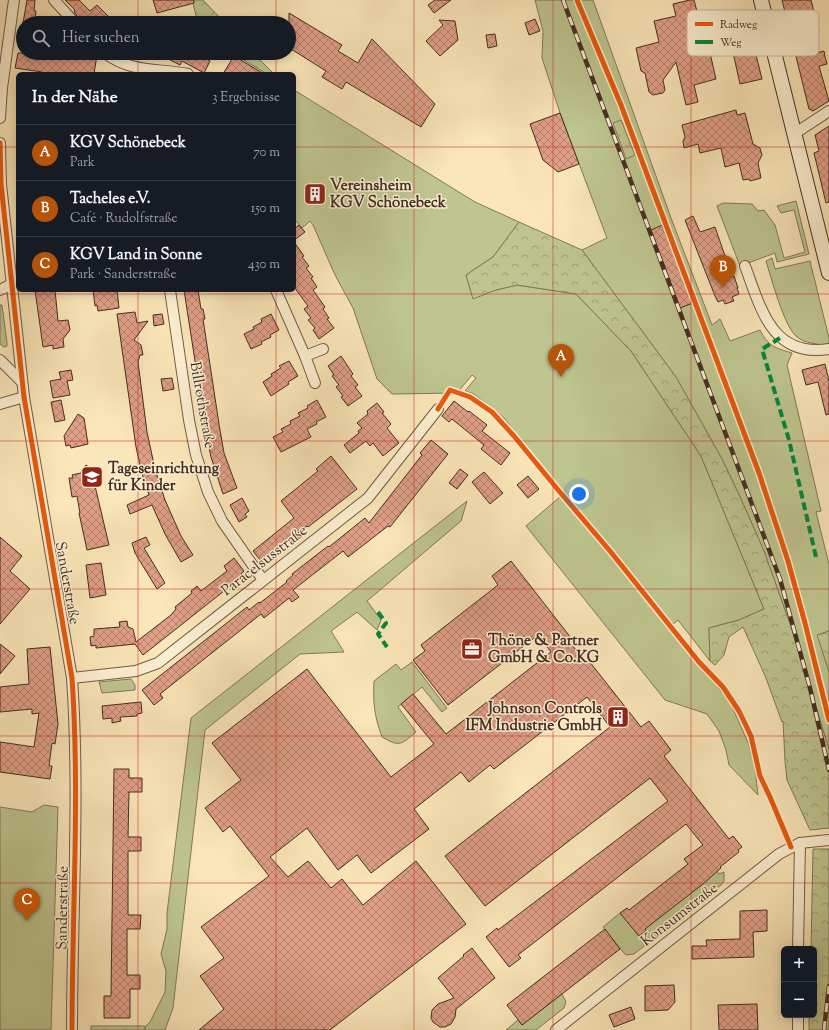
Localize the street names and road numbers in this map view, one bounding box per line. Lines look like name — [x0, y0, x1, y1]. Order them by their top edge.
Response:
street label: Billrothstraße — [184, 360, 220, 450]
street label: Paracelsusstraße — [217, 521, 312, 601]
street label: Sanderstraße — [49, 540, 84, 626]
street label: Sanderstraße — [52, 866, 75, 950]
street label: Konsumstraße — [637, 878, 723, 952]

